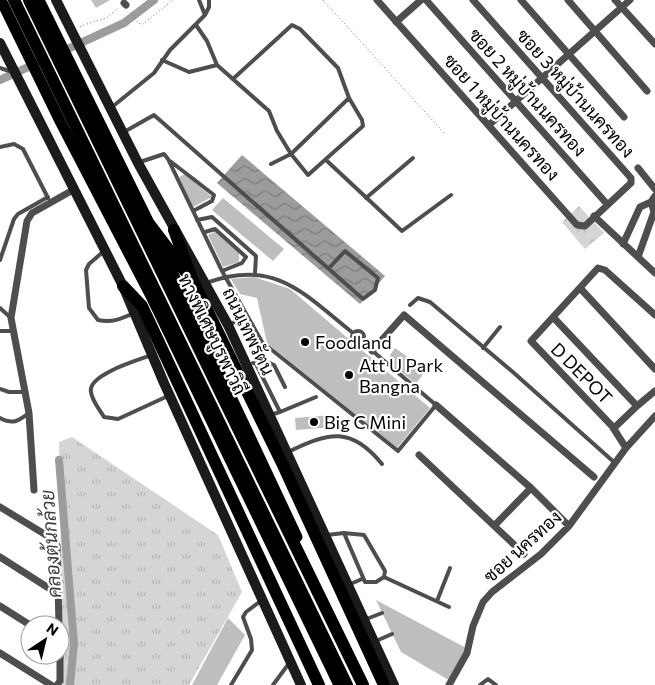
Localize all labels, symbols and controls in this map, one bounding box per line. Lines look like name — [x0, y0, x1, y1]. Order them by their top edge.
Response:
street label: ซอย 2 หมู่บ้านนครทอง — [462, 23, 591, 163]
street label: ซอย 3 หมู่บ้านนครทอง — [510, 24, 639, 164]
street label: ซอย 1 หมู่บ้านนครทอง — [437, 49, 565, 187]
street label: ทางพิเศษบูรพาวิถี — [171, 269, 253, 399]
street label: ถนนเทพรัตน — [218, 284, 280, 378]
place label: Foodland — [315, 331, 392, 353]
marker: Foodland — [299, 336, 311, 348]
street label: D DEPOT — [547, 338, 617, 408]
place label: Att U Park Bangna — [359, 354, 443, 397]
marker: Att U Park Bangna — [343, 369, 355, 381]
place label: Big C Mini — [324, 411, 406, 433]
marker: Big C Mini — [308, 416, 320, 428]
water label: คลองต้นกล้วย — [35, 489, 65, 599]
street label: ซอย นครทอง — [479, 505, 565, 587]
north arrow — [20, 615, 70, 665]
text: N — [44, 619, 62, 639]

